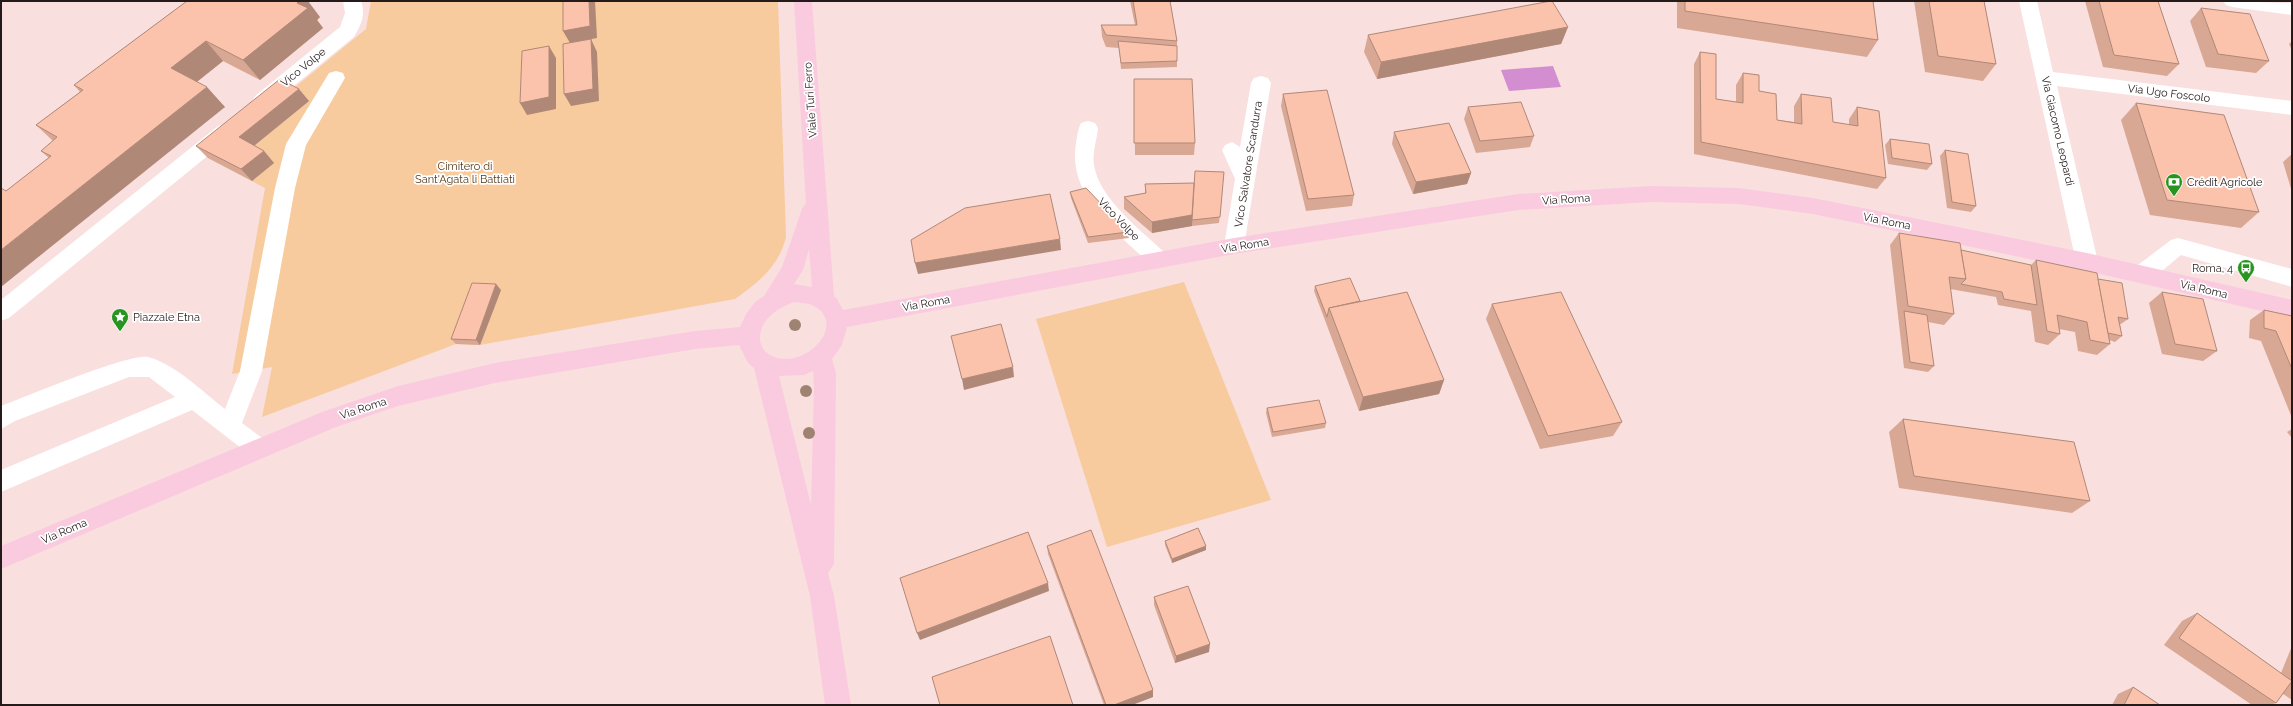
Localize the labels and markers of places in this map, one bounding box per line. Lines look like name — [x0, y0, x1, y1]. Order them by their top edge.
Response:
bank icon: Crédit Agricole — [2164, 172, 2184, 197]
place label: Crédit Agricole — [2187, 176, 2263, 189]
bus stop icon: Roma, 4 — [2236, 258, 2256, 283]
place label: Roma, 4 — [2192, 262, 2233, 275]
place icon: Piazzale Etna — [110, 307, 130, 332]
place label: Piazzale Etna — [133, 311, 200, 324]

